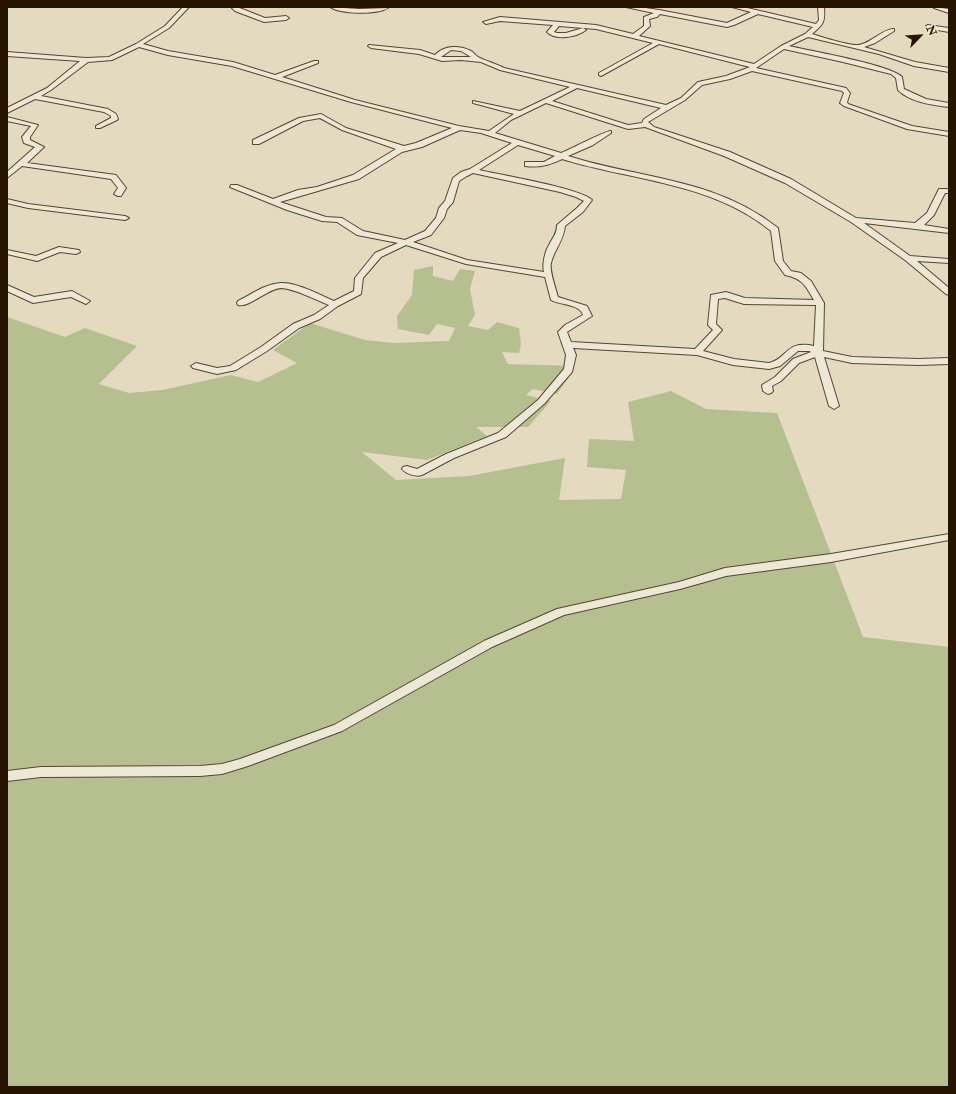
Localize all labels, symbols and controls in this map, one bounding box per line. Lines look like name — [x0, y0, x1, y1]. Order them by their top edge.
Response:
north arrow — [900, 16, 940, 56]
text: N — [923, 23, 939, 38]

